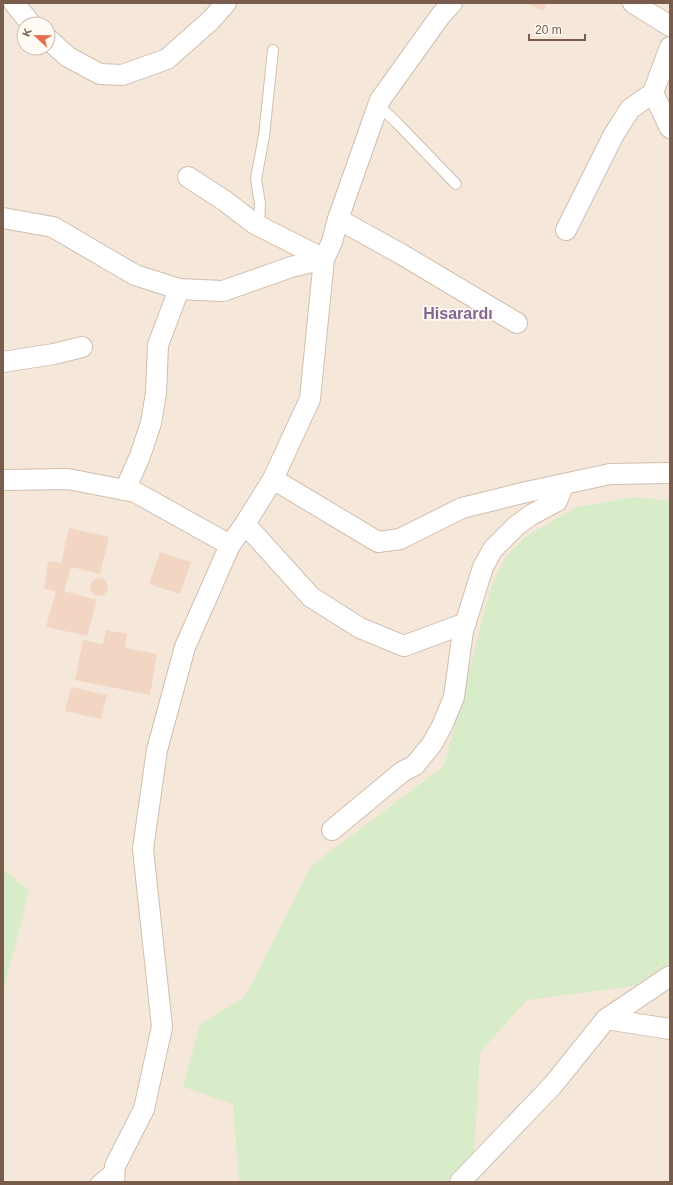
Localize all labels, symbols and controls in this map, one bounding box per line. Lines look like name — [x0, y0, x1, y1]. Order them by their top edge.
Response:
north arrow — [16, 16, 56, 56]
scale bar — [529, 16, 585, 42]
text: 20 m — [535, 23, 562, 37]
text: K — [20, 26, 34, 38]
district label: Hisarardı — [423, 305, 493, 322]

